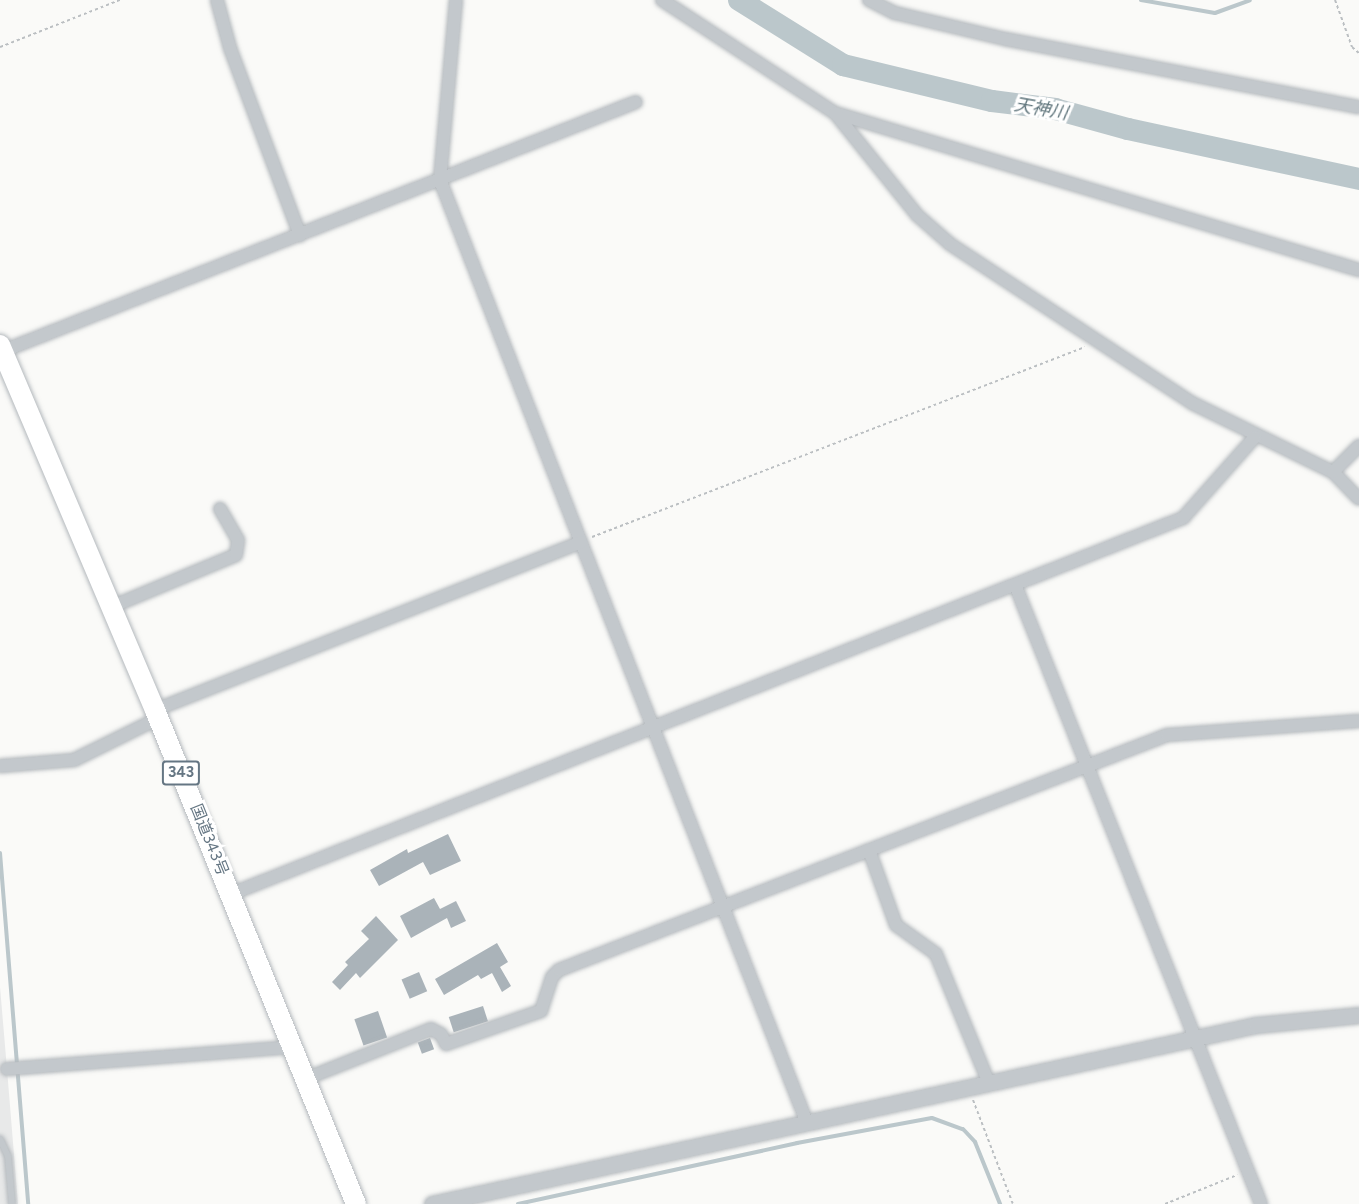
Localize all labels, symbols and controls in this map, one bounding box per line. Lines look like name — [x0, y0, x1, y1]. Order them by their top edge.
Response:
water label: 天神川 — [1013, 94, 1069, 124]
road number: 343 — [162, 761, 201, 785]
street label: 国道343号 — [186, 801, 232, 879]

